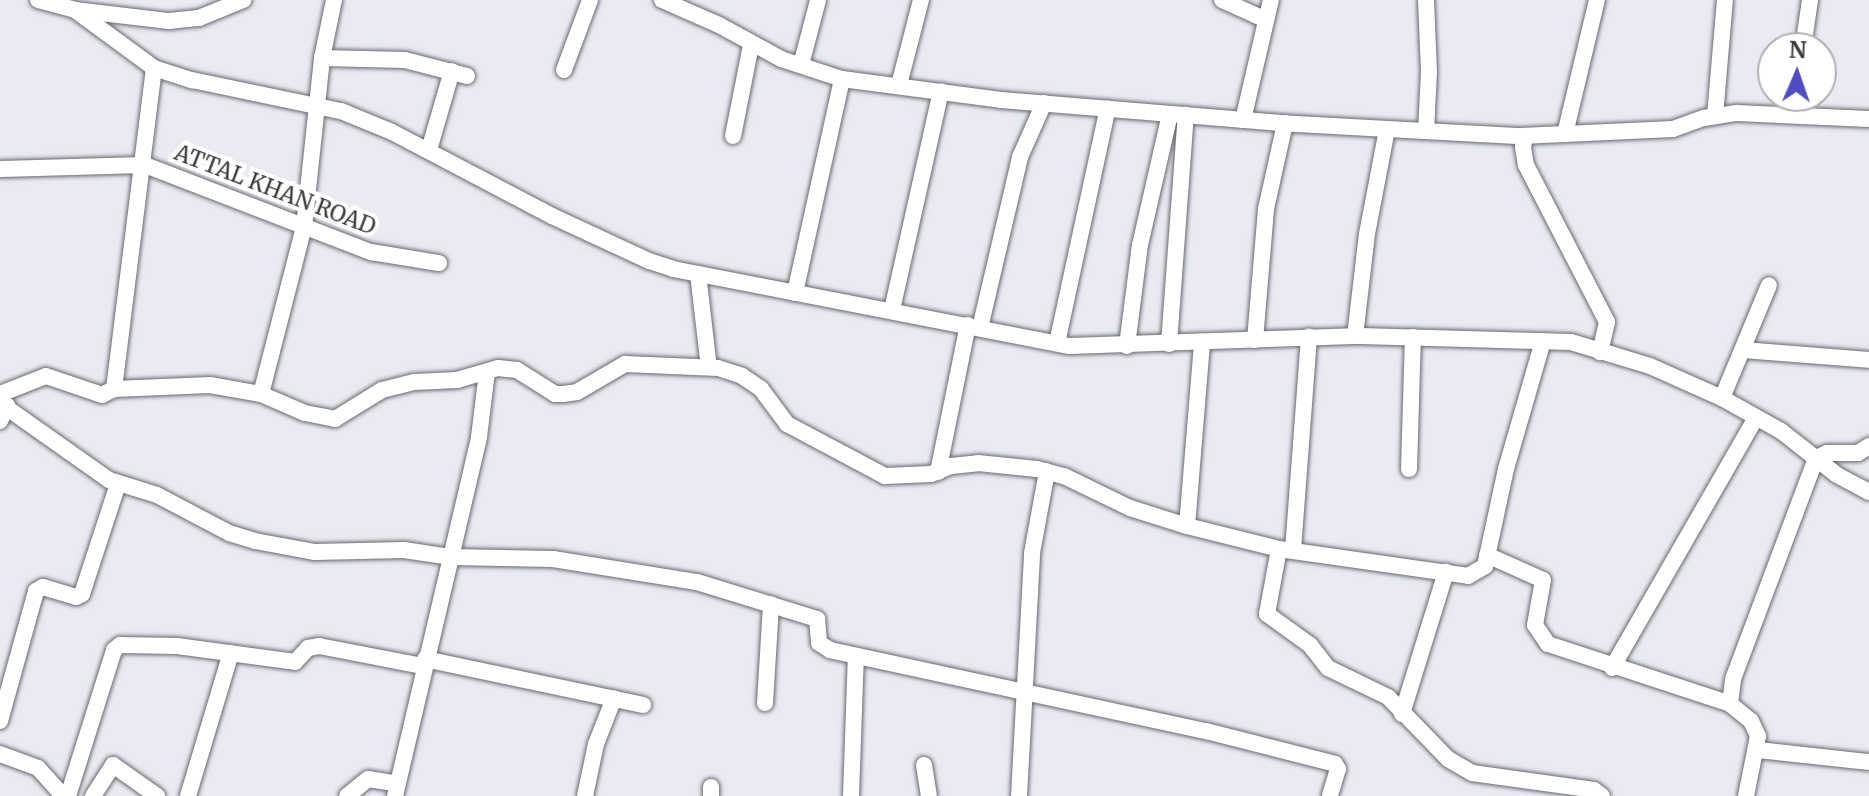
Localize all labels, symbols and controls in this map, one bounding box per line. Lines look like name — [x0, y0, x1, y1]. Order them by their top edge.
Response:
north arrow — [1757, 32, 1837, 112]
text: N — [1789, 36, 1807, 64]
street label: ATTAL KHAN ROAD — [171, 139, 379, 241]

